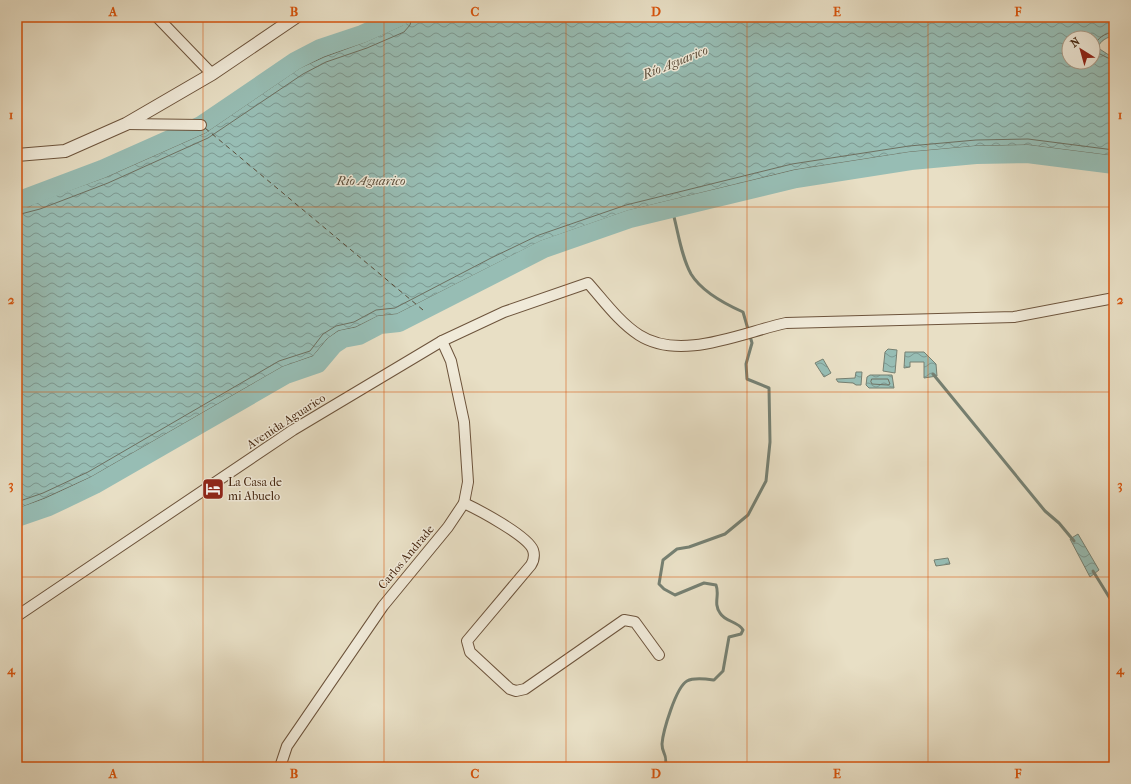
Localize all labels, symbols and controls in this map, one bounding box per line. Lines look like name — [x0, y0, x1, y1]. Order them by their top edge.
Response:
text: A — [108, 4, 118, 19]
text: B — [290, 4, 299, 19]
text: C — [471, 4, 480, 19]
text: D — [651, 4, 661, 19]
text: E — [833, 4, 841, 19]
text: F — [1014, 4, 1022, 19]
north arrow — [1061, 30, 1101, 70]
text: N — [1068, 34, 1083, 50]
water label: Río Aguarico — [639, 42, 710, 82]
text: 1 — [9, 107, 14, 122]
text: 1 — [1118, 107, 1123, 122]
water label: Río Aguarico — [335, 173, 406, 188]
text: 2 — [8, 292, 15, 307]
text: 2 — [1117, 292, 1124, 307]
street label: Avenida Aguarico — [243, 390, 328, 452]
place label: La Casa de mi Abuelo — [228, 475, 282, 503]
hotel icon: La Casa de mi Abuelo — [200, 476, 226, 502]
text: 3 — [8, 477, 14, 493]
text: 3 — [1117, 477, 1123, 493]
street label: Carlos Andrade — [375, 522, 437, 592]
text: 4 — [6, 662, 16, 678]
text: 4 — [1115, 662, 1125, 678]
text: A — [108, 766, 118, 781]
text: B — [290, 766, 299, 781]
text: C — [471, 766, 480, 781]
text: D — [651, 766, 661, 781]
text: E — [833, 766, 841, 781]
text: F — [1014, 766, 1022, 781]

